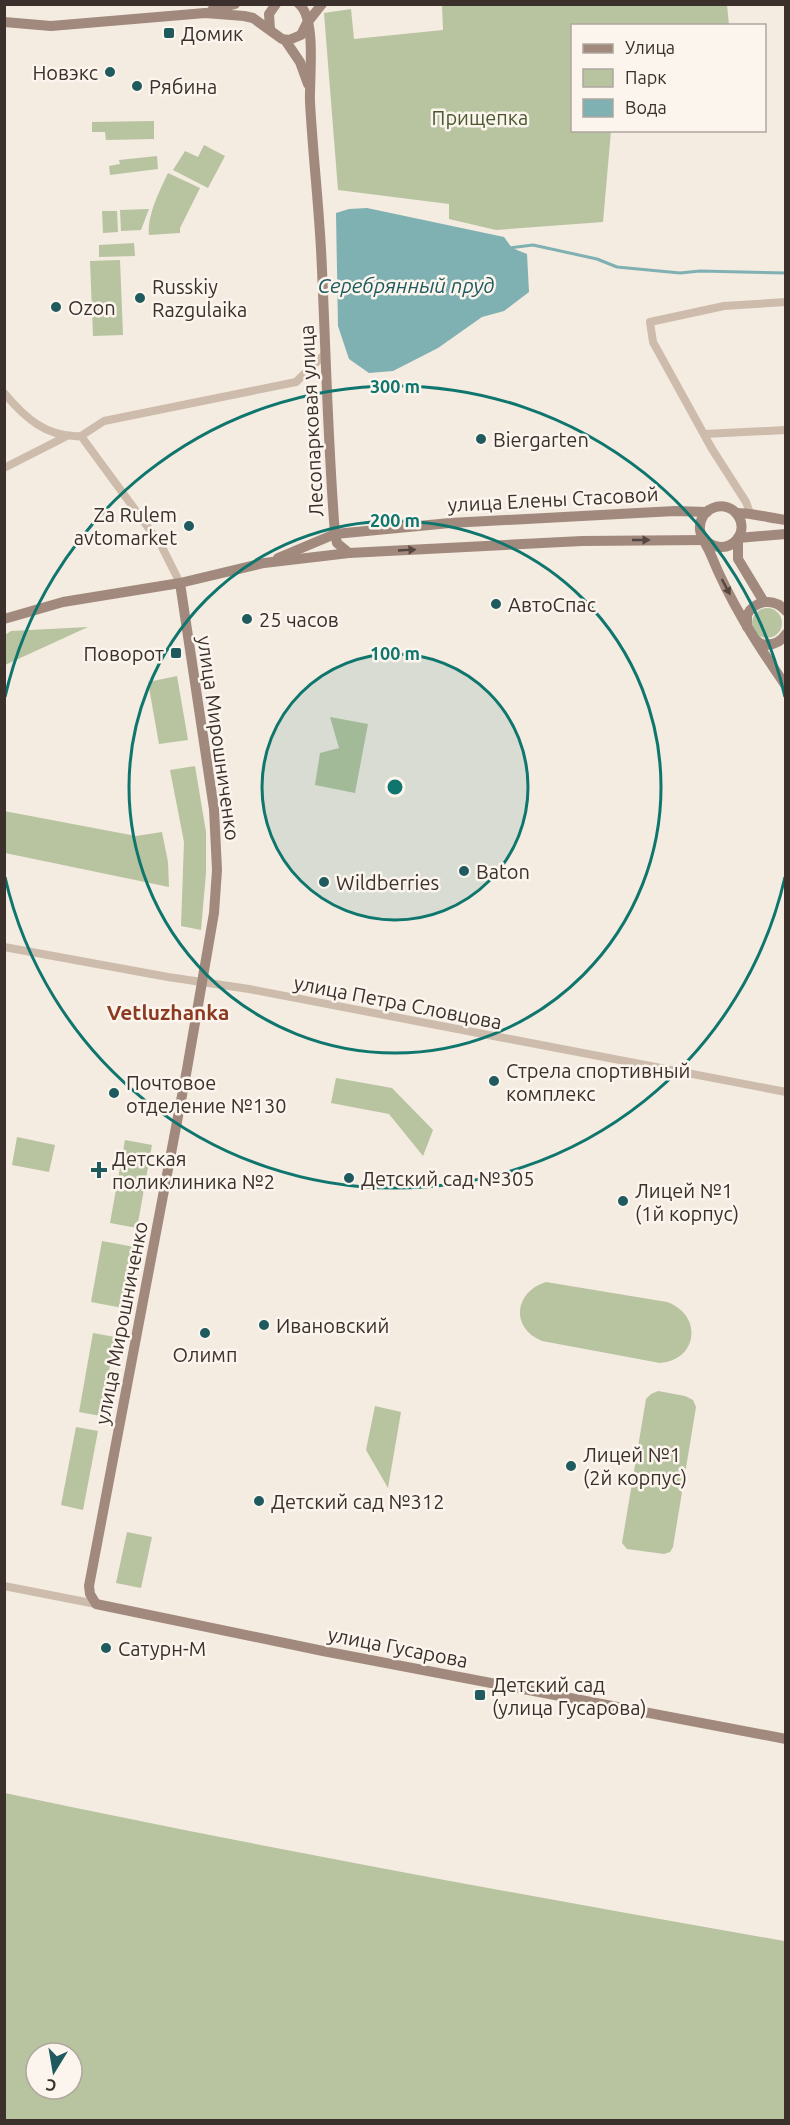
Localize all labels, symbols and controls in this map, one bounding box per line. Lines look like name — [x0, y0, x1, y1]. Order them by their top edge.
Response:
place label: Домик — [181, 22, 243, 45]
legend — [571, 24, 766, 132]
marker: Домик — [162, 26, 176, 40]
text: Улица — [625, 37, 675, 57]
place label: Новэкс — [32, 61, 98, 84]
marker: Новэкс — [103, 65, 117, 79]
text: Парк — [625, 67, 666, 87]
place label: Рябина — [149, 75, 217, 98]
marker: Рябина — [130, 79, 144, 93]
text: Вода — [625, 97, 667, 117]
park label: Прищепка — [432, 106, 528, 129]
water label: Серебрянный пруд — [317, 273, 495, 297]
place label: Russkiy Razgulaika — [152, 275, 247, 321]
marker: Russkiy Razgulaika — [133, 291, 147, 305]
place label: Ozon — [68, 296, 116, 319]
marker: Ozon — [49, 300, 63, 314]
street label: Лесопарковая улица — [294, 324, 328, 518]
text: 300 m — [370, 376, 420, 396]
place label: Biergarten — [493, 428, 589, 451]
marker: Biergarten — [474, 432, 488, 446]
street label: улица Елены Стасовой — [447, 482, 659, 516]
place label: Za Rulem avtomarket — [74, 503, 177, 549]
text: 200 m — [370, 510, 420, 530]
marker: Za Rulem avtomarket — [182, 519, 196, 533]
one-way arrow — [631, 536, 650, 545]
one-way arrow — [398, 546, 417, 555]
one-way arrow — [721, 579, 731, 596]
place label: АвтоСпас — [508, 593, 596, 616]
marker: АвтоСпас — [489, 597, 503, 611]
place label: 25 часов — [259, 608, 339, 631]
marker: 25 часов — [240, 612, 254, 626]
street label: улица Мирошниченко — [193, 634, 245, 842]
place label: Поворот — [83, 642, 164, 665]
text: 100 m — [370, 643, 420, 663]
marker: Поворот — [169, 646, 183, 660]
centre of rings — [385, 777, 405, 797]
place label: Baton — [476, 860, 530, 883]
marker: Baton — [457, 864, 471, 878]
place label: Wildberries — [336, 871, 439, 894]
marker: Wildberries — [317, 875, 331, 889]
street label: улица Петра Словцова — [292, 971, 504, 1033]
district label: Vetluzhanka — [107, 1000, 229, 1024]
place label: Стрела спортивный комплекс — [506, 1059, 690, 1105]
place label: Почтовое отделение №130 — [126, 1071, 287, 1117]
marker: Стрела спортивный комплекс — [487, 1074, 501, 1088]
marker: Почтовое отделение №130 — [107, 1086, 121, 1100]
place label: Детская поликлиника №2 — [112, 1147, 275, 1193]
marker: Детская поликлиника №2 — [90, 1161, 108, 1179]
place label: Детский сад №305 — [361, 1167, 534, 1190]
marker: Детский сад №305 — [342, 1171, 356, 1185]
place label: Лицей №1 (1й корпус) — [635, 1179, 739, 1225]
marker: Лицей №1 (1й корпус) — [616, 1194, 630, 1208]
street label: улица Мирошниченко — [90, 1219, 152, 1427]
place label: Ивановский — [276, 1314, 389, 1337]
marker: Ивановский — [257, 1318, 271, 1332]
marker: Олимп — [198, 1326, 212, 1340]
place label: Олимп — [173, 1343, 237, 1366]
place label: Лицей №1 (2й корпус) — [583, 1443, 687, 1489]
marker: Лицей №1 (2й корпус) — [564, 1459, 578, 1473]
place label: Детский сад №312 — [271, 1490, 444, 1513]
marker: Детский сад №312 — [252, 1494, 266, 1508]
street label: улица Гусарова — [326, 1622, 470, 1672]
place label: Сатурн-М — [118, 1637, 206, 1660]
marker: Сатурн-М — [99, 1641, 113, 1655]
place label: Детский сад (улица Гусарова) — [492, 1673, 647, 1719]
marker: Детский сад (улица Гусарова) — [473, 1688, 487, 1702]
north arrow — [24, 2041, 84, 2101]
text: С — [44, 2076, 58, 2096]

